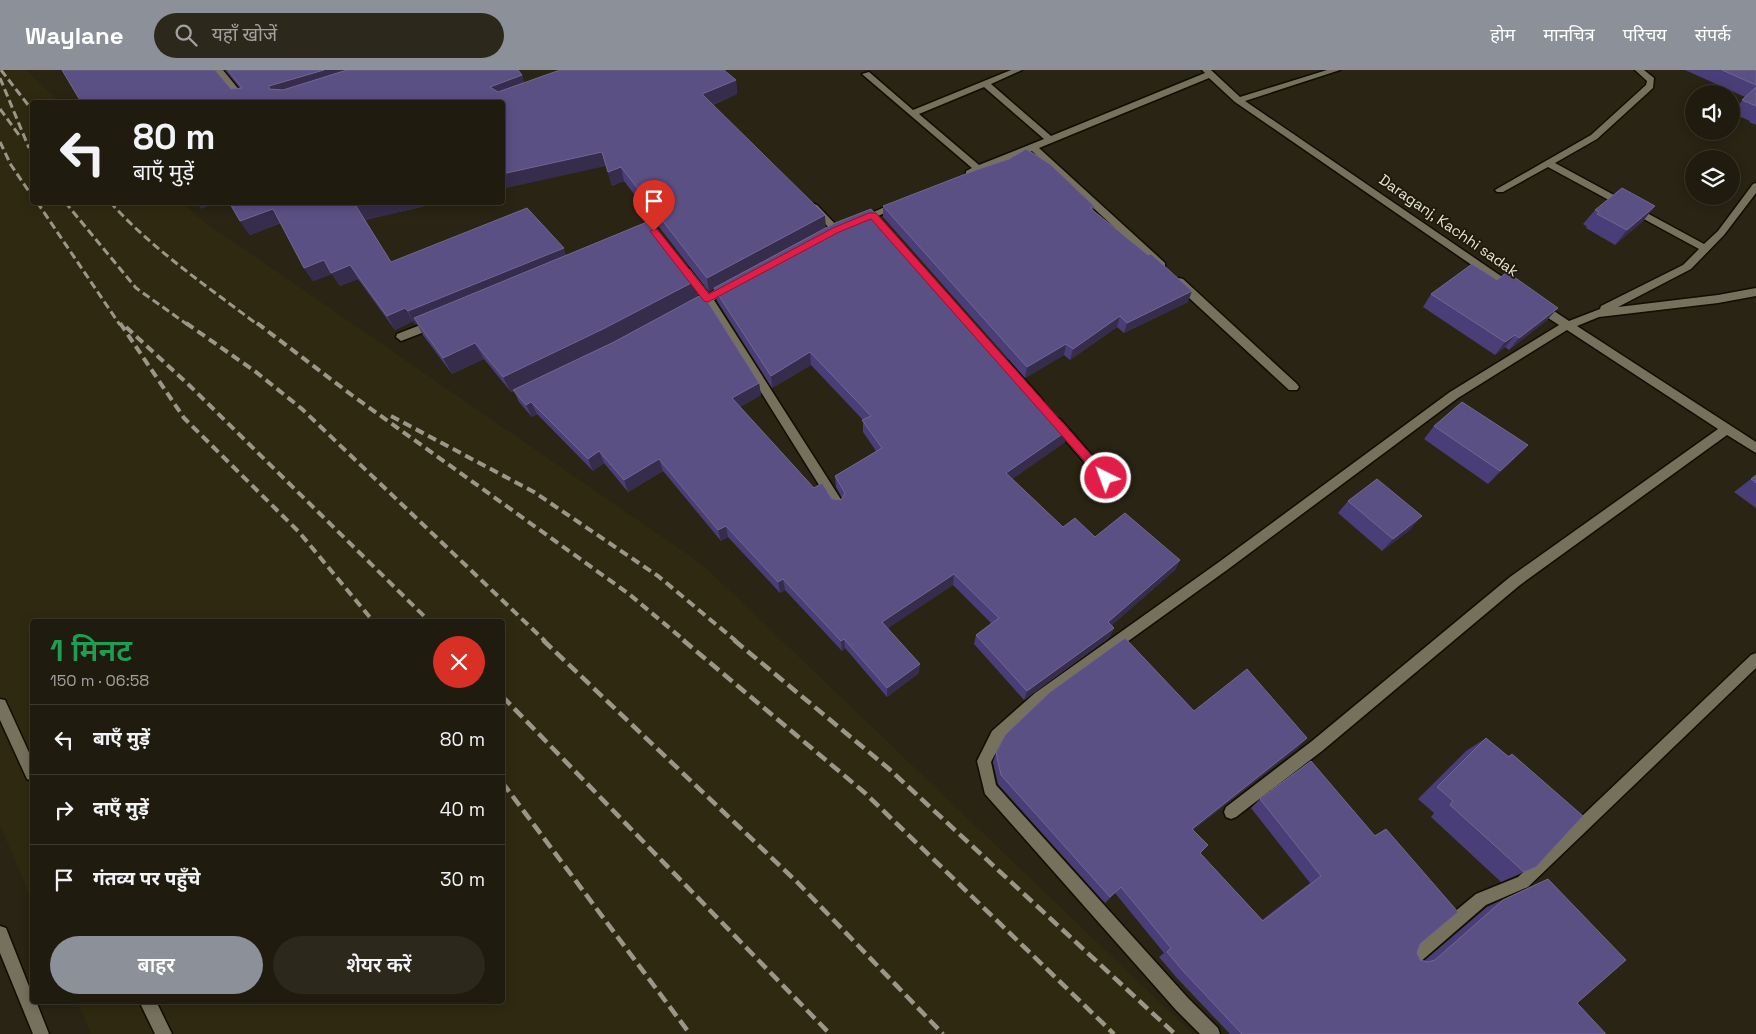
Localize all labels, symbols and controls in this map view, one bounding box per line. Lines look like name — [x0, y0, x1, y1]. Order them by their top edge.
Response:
search box — [154, 13, 504, 58]
text: Waylane — [25, 20, 124, 51]
icon: search — [172, 21, 200, 49]
text: यहाँ खोजें — [212, 22, 277, 47]
text: होम — [1490, 23, 1515, 46]
text: मानचित्र — [1543, 23, 1595, 46]
text: परिचय — [1623, 23, 1667, 46]
text: संपर्क — [1695, 23, 1731, 46]
map controls — [1685, 85, 1740, 205]
button: sound — [1685, 85, 1740, 140]
text: 80 m — [133, 115, 215, 159]
icon: left — [50, 120, 115, 185]
button: layers — [1685, 150, 1740, 205]
text: बाएँ मुड़ें — [133, 158, 194, 186]
street label: Daraganj, Kachhi sadak — [1376, 170, 1522, 280]
pin — [633, 180, 675, 231]
icon: arrive — [640, 187, 668, 215]
position arrow — [1079, 451, 1131, 503]
text: 1 मिनट — [50, 631, 132, 670]
button: close — [433, 636, 485, 688]
text: 150 m · 06:58 — [50, 670, 149, 691]
icon: left — [50, 726, 78, 754]
text: बाएँ मुड़ें — [93, 726, 150, 751]
text: 80 m — [440, 727, 485, 752]
icon: right — [50, 796, 78, 824]
text: दाएँ मुड़ें — [93, 796, 149, 821]
text: 40 m — [440, 797, 485, 822]
icon: arrive — [50, 866, 78, 894]
text: गंतव्य पर पहुँचे — [93, 866, 200, 891]
text: 30 m — [440, 867, 485, 892]
button: बाहर — [50, 936, 263, 994]
button: शेयर करें — [273, 936, 485, 994]

